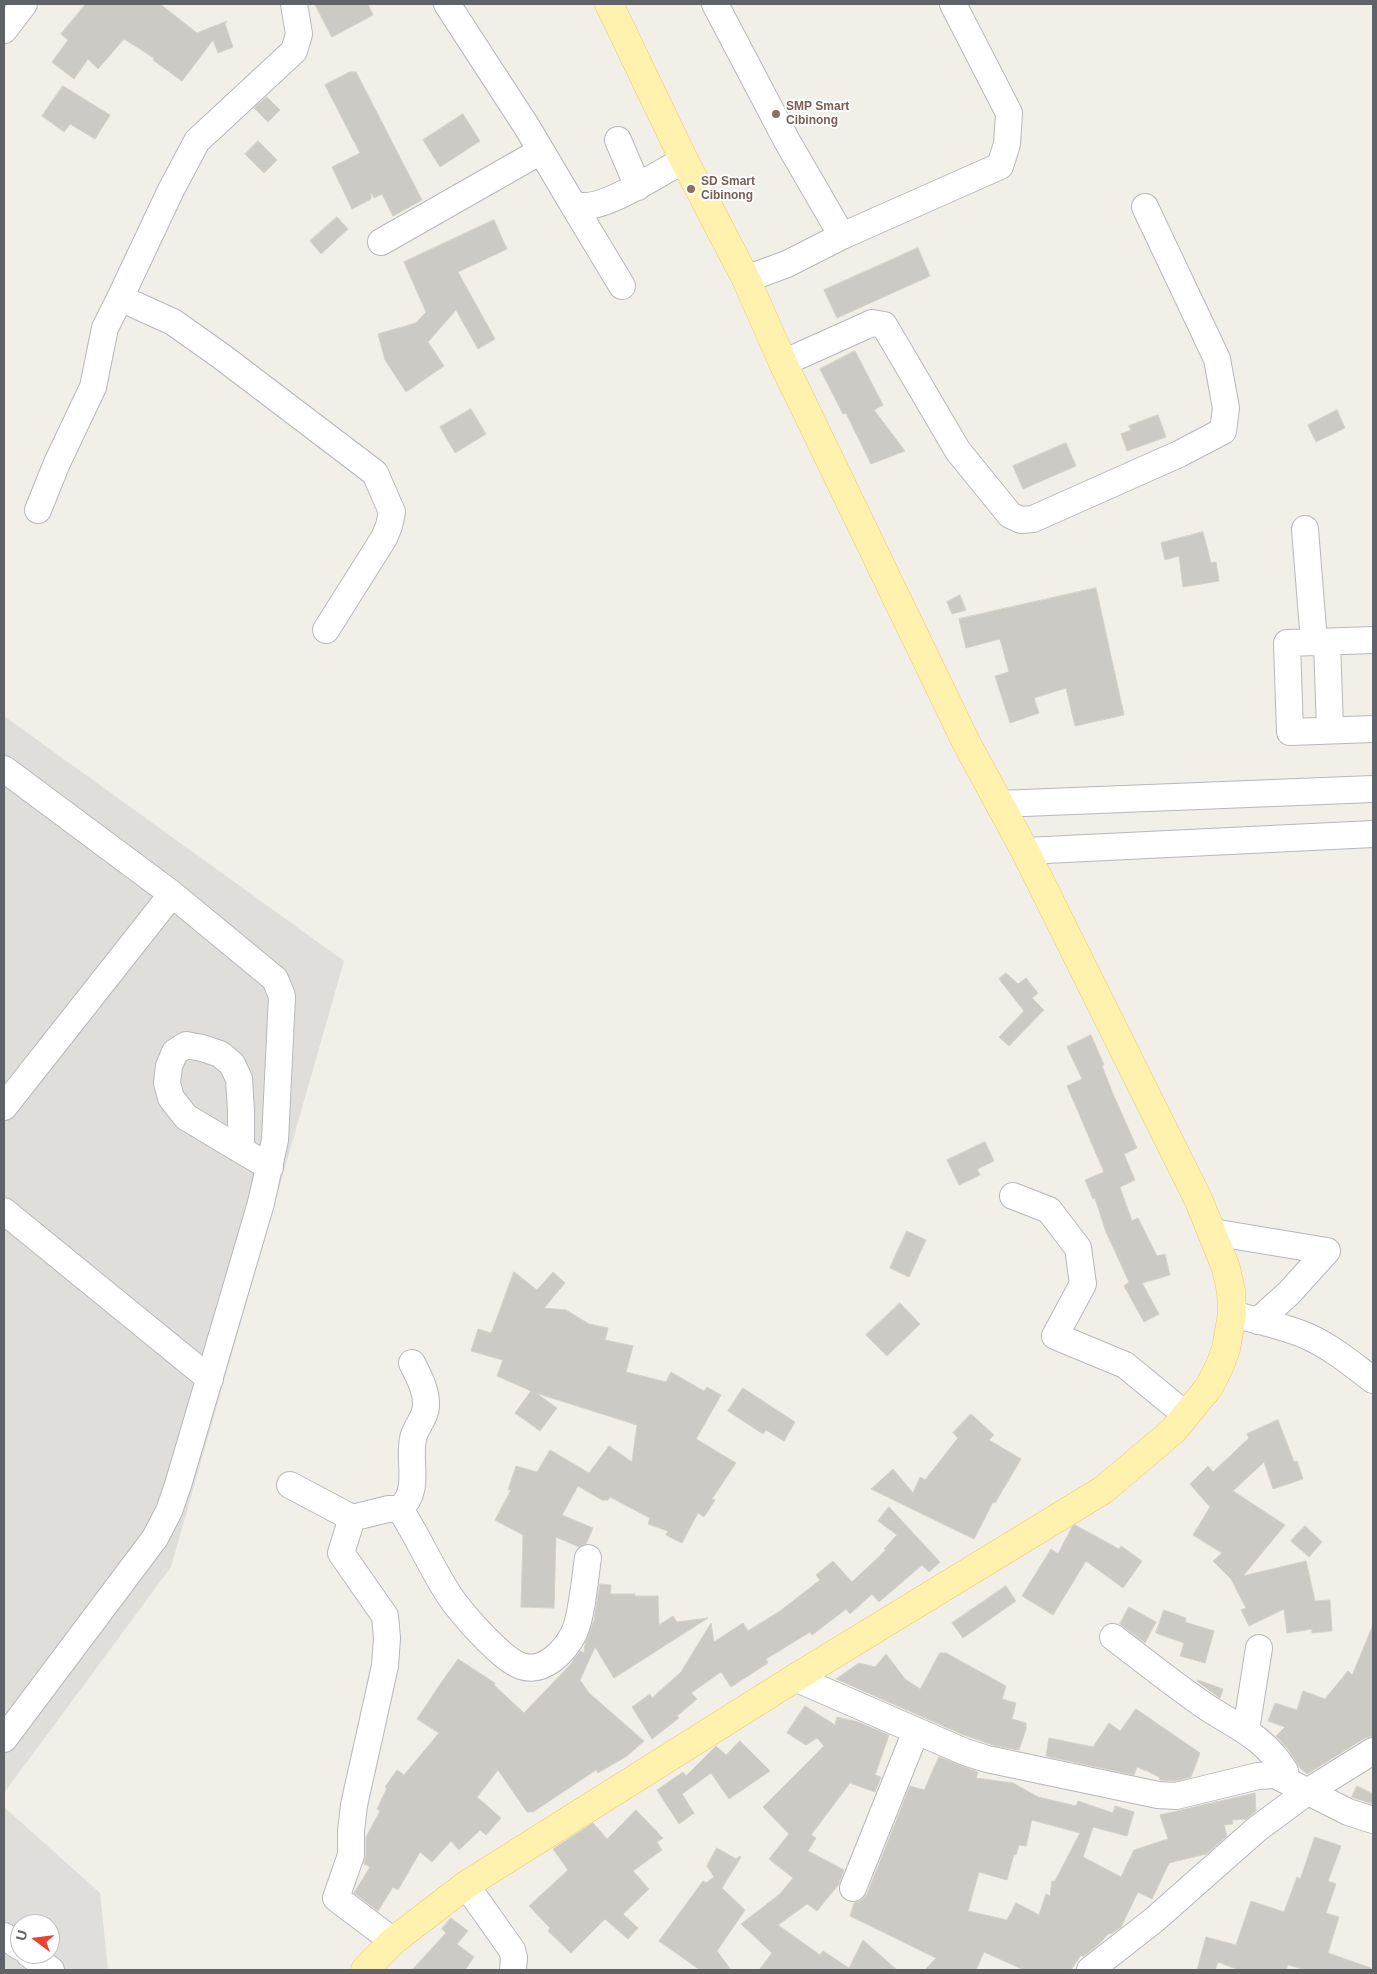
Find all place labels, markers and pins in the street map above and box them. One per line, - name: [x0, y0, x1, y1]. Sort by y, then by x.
- place label: SMP Smart Cibinong: [786, 100, 849, 128]
- marker: SMP Smart Cibinong: [770, 108, 782, 120]
- place label: SD Smart Cibinong: [701, 175, 755, 203]
- marker: SD Smart Cibinong: [685, 183, 697, 195]

